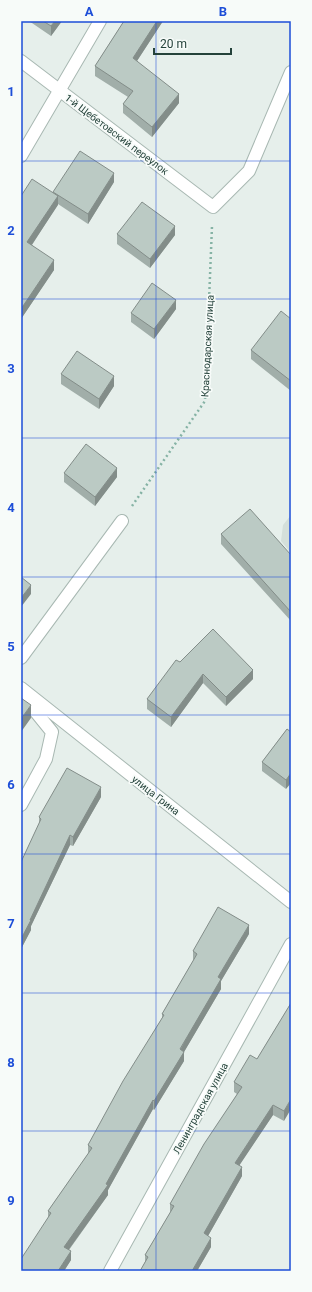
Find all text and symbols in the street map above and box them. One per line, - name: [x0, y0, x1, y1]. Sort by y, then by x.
- text: A: [85, 4, 94, 19]
- text: B: [219, 4, 227, 19]
- scale bar: [154, 30, 231, 56]
- text: 20 m: [160, 37, 187, 51]
- text: 1: [7, 84, 15, 99]
- street label: 1-й Щебетовский переулок: [63, 92, 171, 177]
- text: 2: [7, 223, 15, 238]
- street label: Краснодарская улица: [199, 295, 216, 397]
- text: 3: [7, 361, 15, 376]
- text: 4: [7, 500, 15, 515]
- text: 5: [7, 639, 15, 654]
- street label: улица Грина: [130, 773, 182, 817]
- text: 6: [7, 777, 15, 792]
- text: 7: [7, 916, 15, 931]
- text: 8: [7, 1055, 15, 1070]
- street label: Ленинградская улица: [171, 1061, 230, 1156]
- text: 9: [7, 1193, 15, 1208]

